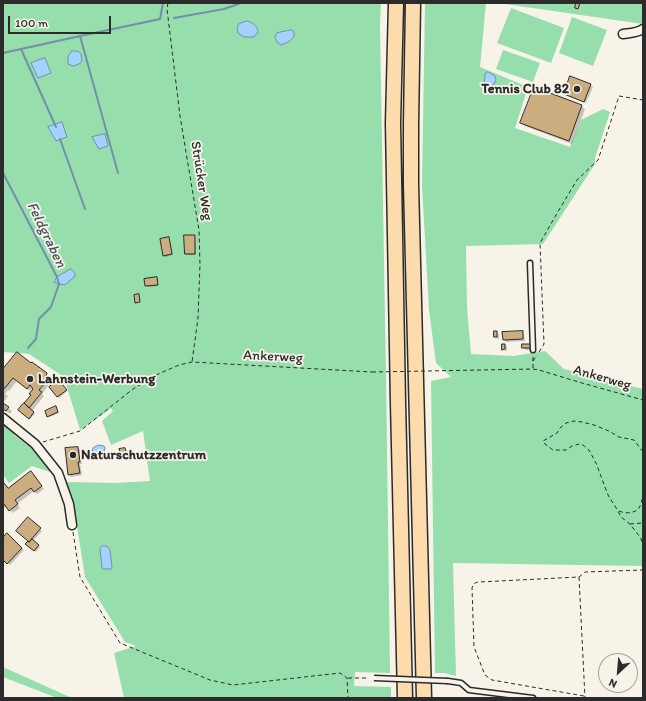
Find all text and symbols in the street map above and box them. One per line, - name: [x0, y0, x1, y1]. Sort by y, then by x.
- scale bar: [10, 8, 113, 34]
- text: 100 m: [15, 16, 48, 30]
- place label: Tennis Club 82: [481, 81, 569, 97]
- marker: Tennis Club 82: [572, 84, 582, 94]
- street label: Strücker Weg: [186, 140, 216, 222]
- water label: Feldgraben: [22, 199, 70, 271]
- street label: Ankerweg: [243, 347, 303, 367]
- street label: Ankerweg: [571, 362, 633, 394]
- place label: Lahnstein-Werbung: [38, 371, 156, 387]
- marker: Lahnstein-Werbung: [25, 374, 35, 384]
- place label: Naturschutzzentrum: [81, 447, 206, 463]
- marker: Naturschutzzentrum: [68, 450, 78, 460]
- north arrow: [598, 653, 638, 693]
- text: N: [607, 676, 619, 691]

